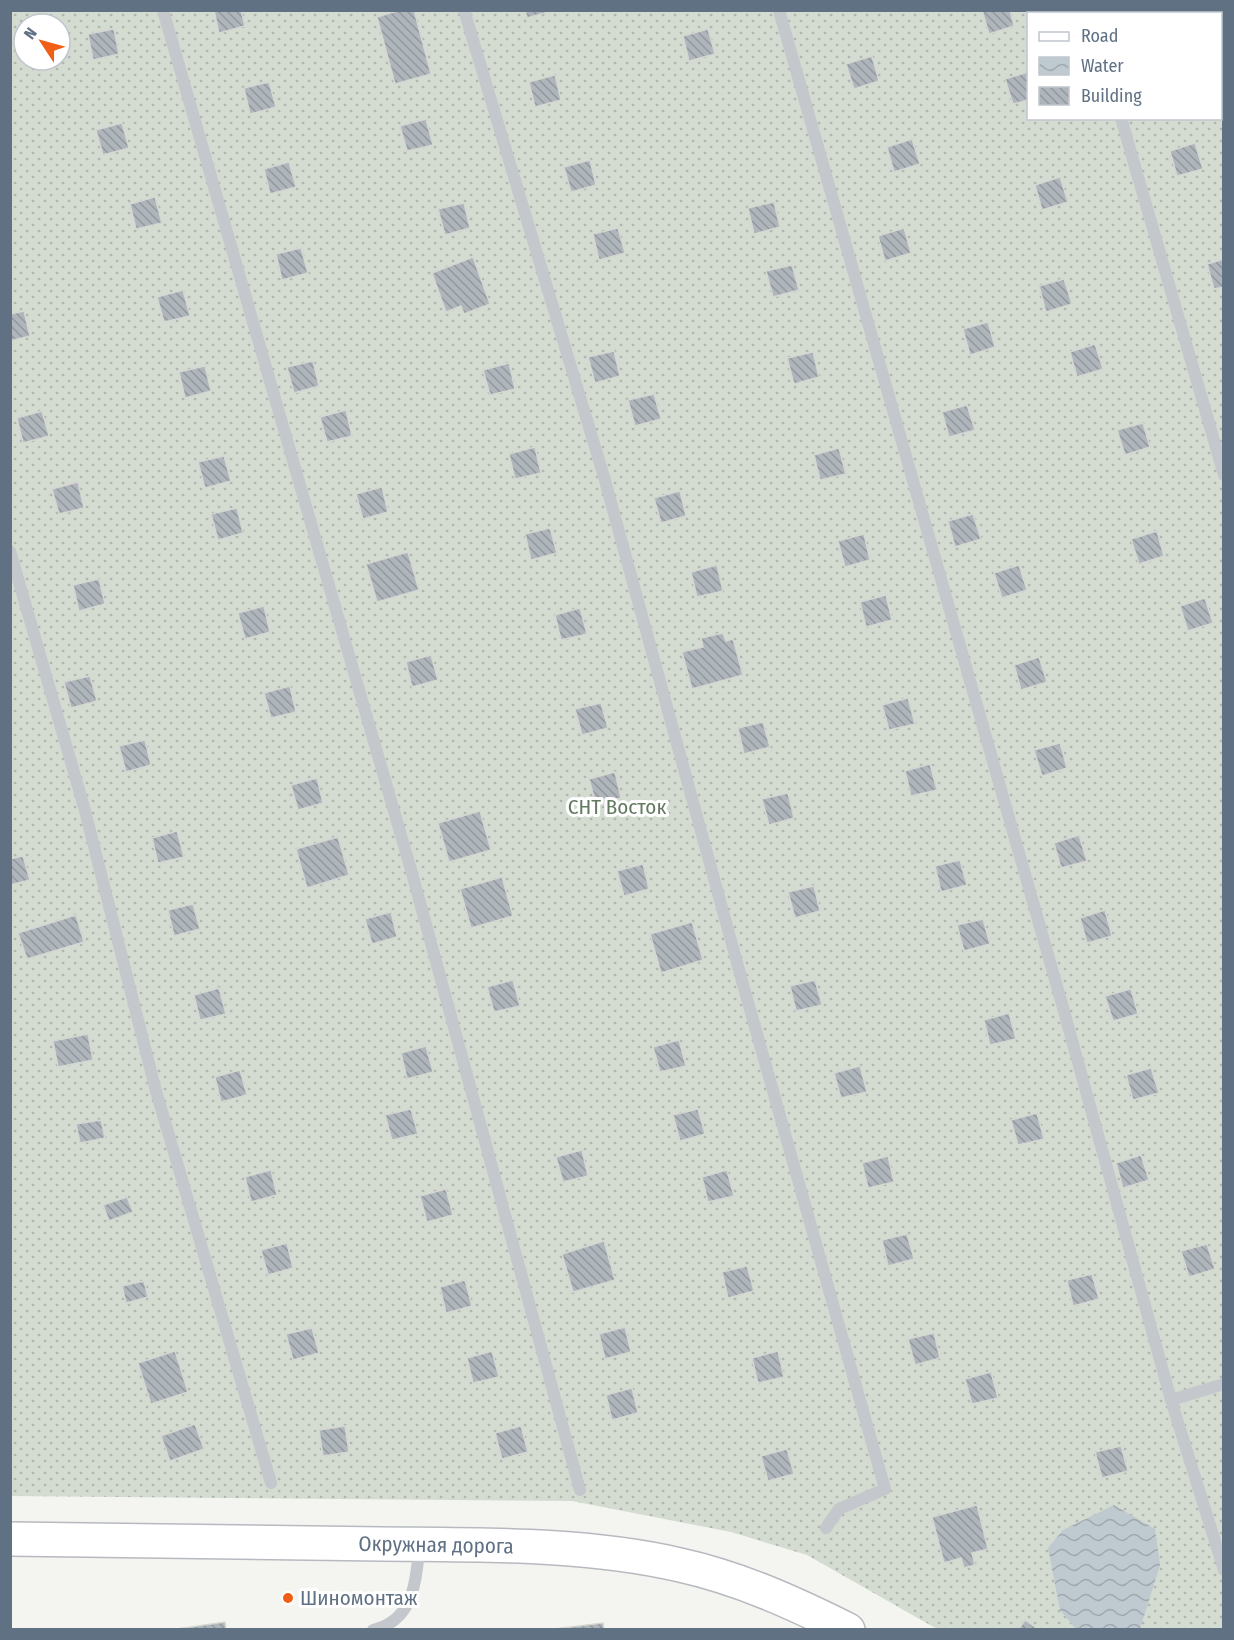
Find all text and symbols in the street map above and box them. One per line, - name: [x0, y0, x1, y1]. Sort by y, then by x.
- north arrow: [12, 12, 72, 72]
- legend: [1027, 12, 1222, 120]
- text: N: [20, 24, 41, 43]
- text: Road: [1081, 25, 1118, 47]
- text: Water: [1081, 55, 1124, 77]
- text: Building: [1081, 85, 1142, 107]
- park label: СНТ Восток: [568, 794, 666, 820]
- street label: Окружная дорога: [358, 1531, 514, 1559]
- place label: Шиномонтаж: [300, 1585, 418, 1611]
- marker: Шиномонтаж: [281, 1591, 295, 1605]

